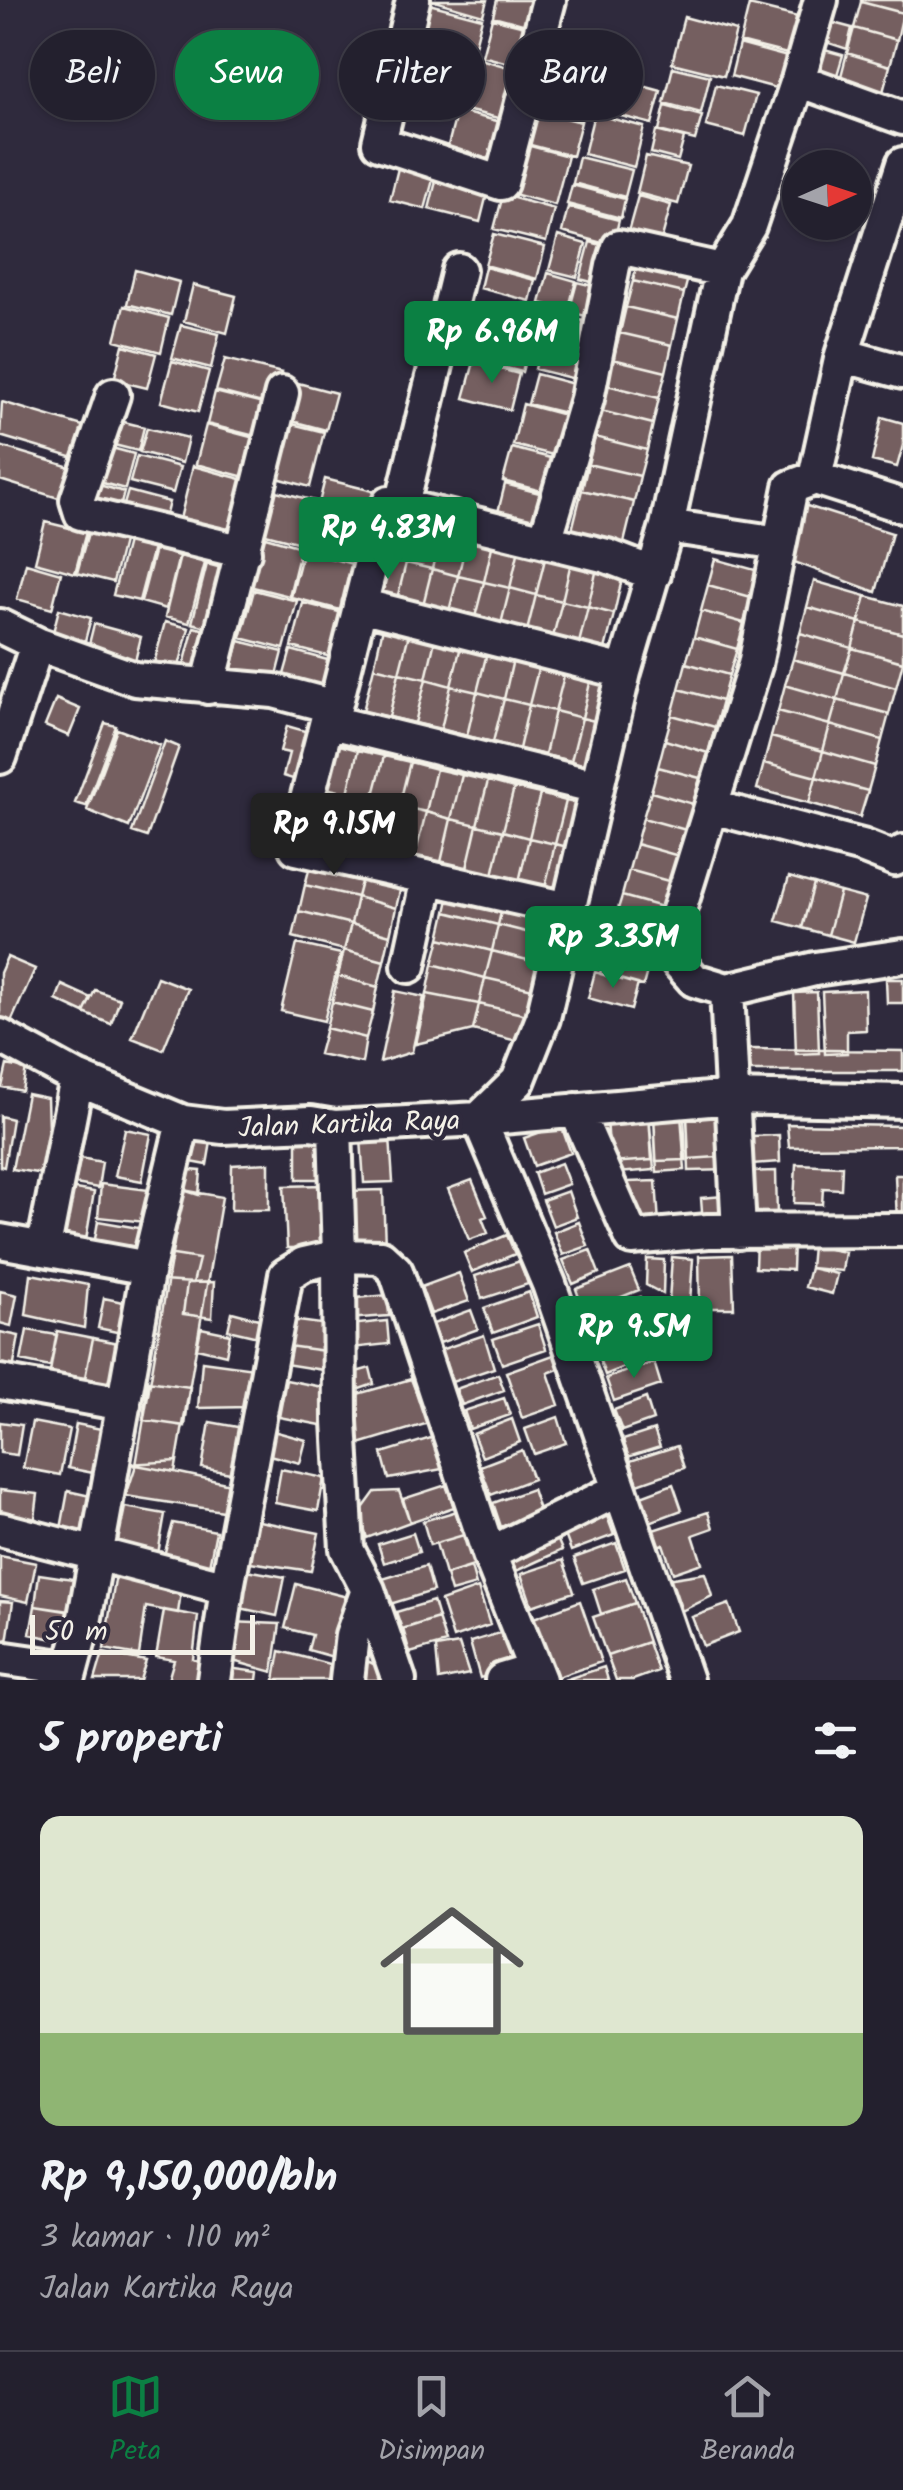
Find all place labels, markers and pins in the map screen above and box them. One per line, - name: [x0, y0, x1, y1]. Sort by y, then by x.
- pin: Rp 6.96M: [389, 301, 595, 386]
- pin: Rp 4.83M: [285, 497, 491, 582]
- pin: Rp 9.15M: [231, 793, 437, 878]
- pin: Rp 3.35M: [510, 906, 716, 991]
- pin: Rp 9.5M: [542, 1296, 726, 1381]

